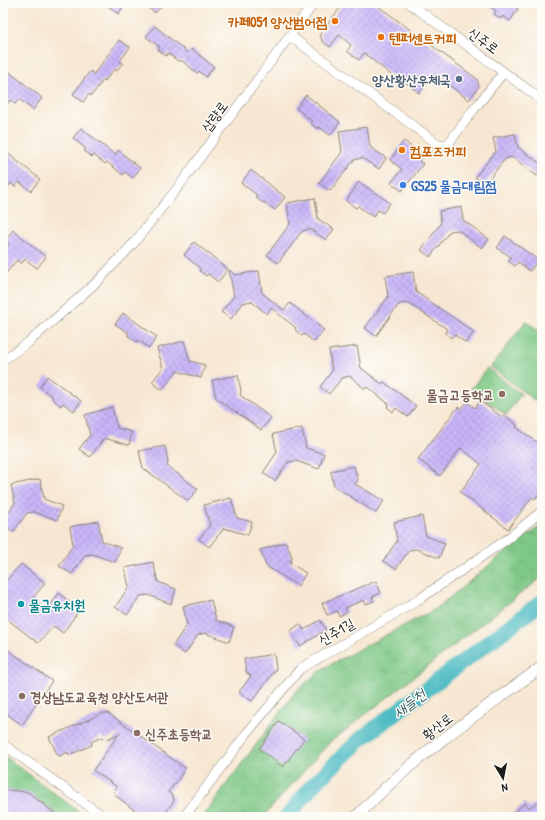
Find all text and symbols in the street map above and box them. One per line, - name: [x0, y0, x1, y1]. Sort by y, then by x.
- place label: 카페051 양산범어점: [228, 12, 328, 31]
- marker: 카페051 양산범어점: [330, 16, 340, 26]
- street label: 신주로: [465, 22, 503, 58]
- place label: 텐퍼센트커피: [389, 28, 457, 47]
- marker: 텐퍼센트커피: [376, 32, 386, 42]
- place label: 양산황산우체국: [372, 70, 451, 89]
- marker: 양산황산우체국: [454, 74, 464, 84]
- street label: 삽량로: [196, 97, 232, 135]
- place label: 컴포즈커피: [410, 141, 466, 160]
- marker: 컴포즈커피: [397, 145, 407, 155]
- place label: GS25 물금대림점: [411, 176, 497, 195]
- marker: GS25 물금대림점: [398, 180, 408, 190]
- place label: 물금고등학교: [426, 385, 494, 404]
- marker: 물금고등학교: [497, 389, 507, 399]
- place label: 물금유치원: [29, 595, 85, 614]
- marker: 물금유치원: [16, 599, 26, 609]
- street label: 신주1길: [314, 613, 358, 649]
- water label: 새들천: [388, 683, 431, 722]
- place label: 경상남도교육청 양산도서관: [30, 687, 169, 706]
- marker: 경상남도교육청 양산도서관: [17, 691, 27, 701]
- street label: 황산로: [418, 708, 456, 744]
- place label: 신주초등학교: [145, 724, 213, 743]
- marker: 신주초등학교: [132, 728, 142, 738]
- north arrow: [483, 758, 523, 798]
- text: N: [500, 780, 509, 795]

